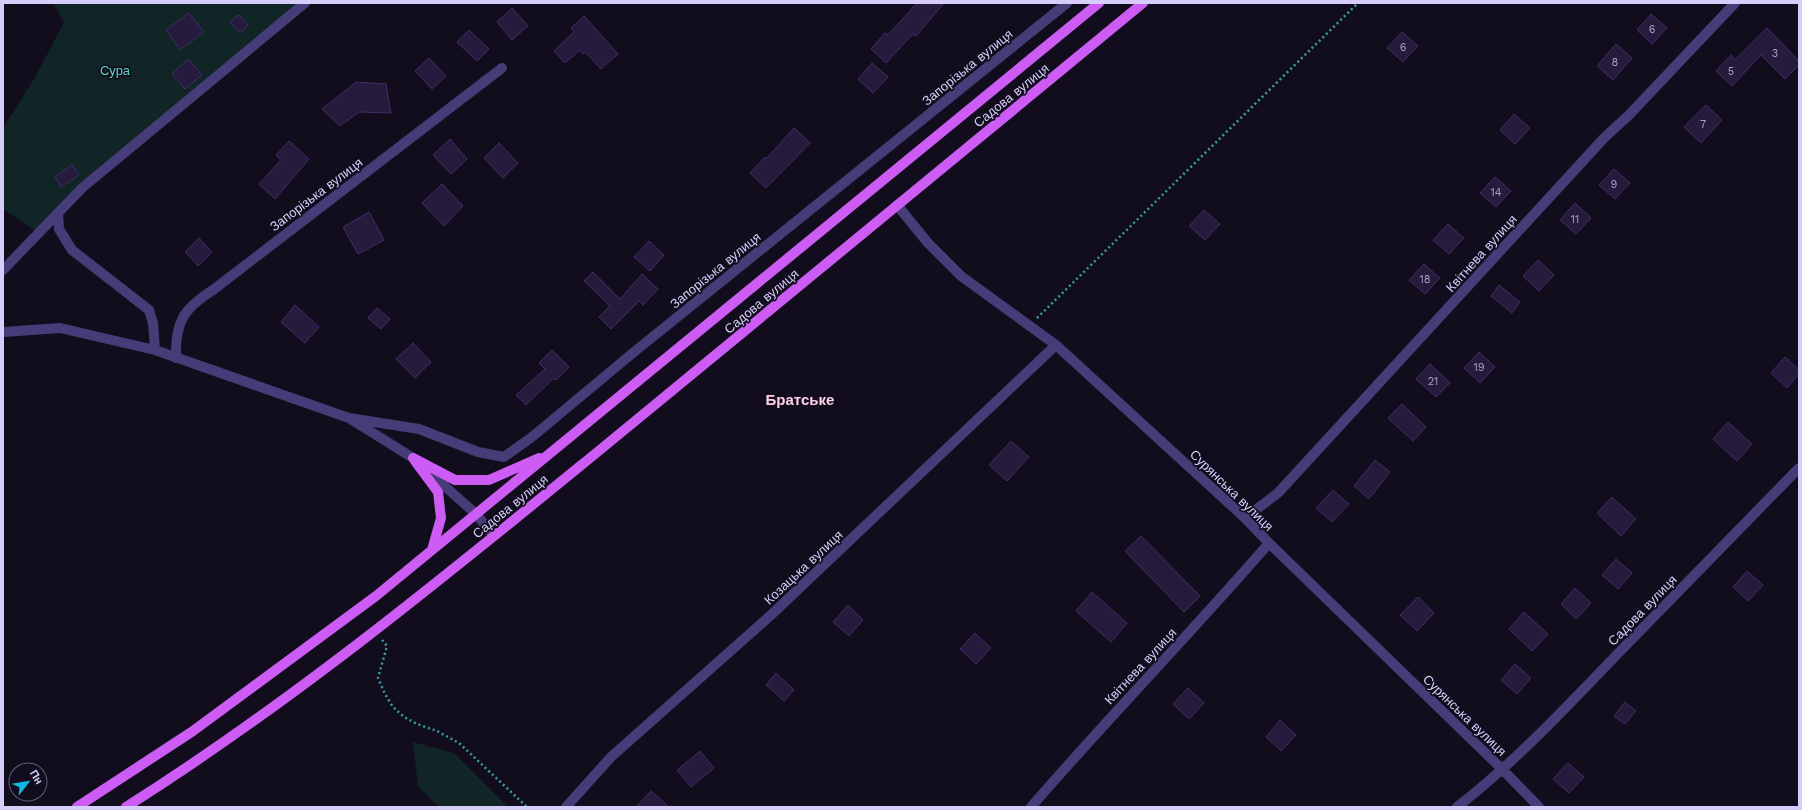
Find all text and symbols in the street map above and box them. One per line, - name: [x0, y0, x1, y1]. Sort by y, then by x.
- house number: 6: [1649, 23, 1656, 36]
- street label: Запорізька вулиця: [919, 26, 1016, 108]
- house number: 6: [1400, 41, 1407, 54]
- house number: 3: [1772, 47, 1778, 60]
- house number: 8: [1612, 56, 1619, 69]
- street label: Садова вулиця: [971, 61, 1052, 130]
- park label: Сура: [100, 63, 131, 78]
- house number: 5: [1728, 65, 1734, 78]
- house number: 7: [1700, 118, 1706, 131]
- street label: Запорізька вулиця: [267, 155, 366, 234]
- house number: 9: [1611, 178, 1618, 191]
- house number: 14: [1490, 186, 1502, 199]
- street label: Квітнева вулиця: [1443, 212, 1520, 295]
- house number: 11: [1571, 213, 1579, 226]
- street label: Запорізька вулиця: [667, 229, 764, 311]
- street label: Садова вулиця: [721, 266, 801, 337]
- house number: 18: [1419, 273, 1431, 286]
- house number: 19: [1473, 361, 1485, 374]
- house number: 21: [1428, 375, 1438, 388]
- district label: Братське: [766, 391, 834, 409]
- street label: Сурянська вулиця: [1187, 447, 1276, 534]
- street label: Садова вулиця: [470, 472, 551, 541]
- street label: Козацька вулиця: [761, 527, 846, 608]
- street label: Садова вулиця: [1605, 572, 1680, 649]
- street label: Квітнева вулиця: [1101, 625, 1179, 707]
- street label: Сурянська вулиця: [1420, 672, 1509, 759]
- north arrow: [8, 762, 48, 802]
- text: Пн: [27, 768, 45, 787]

